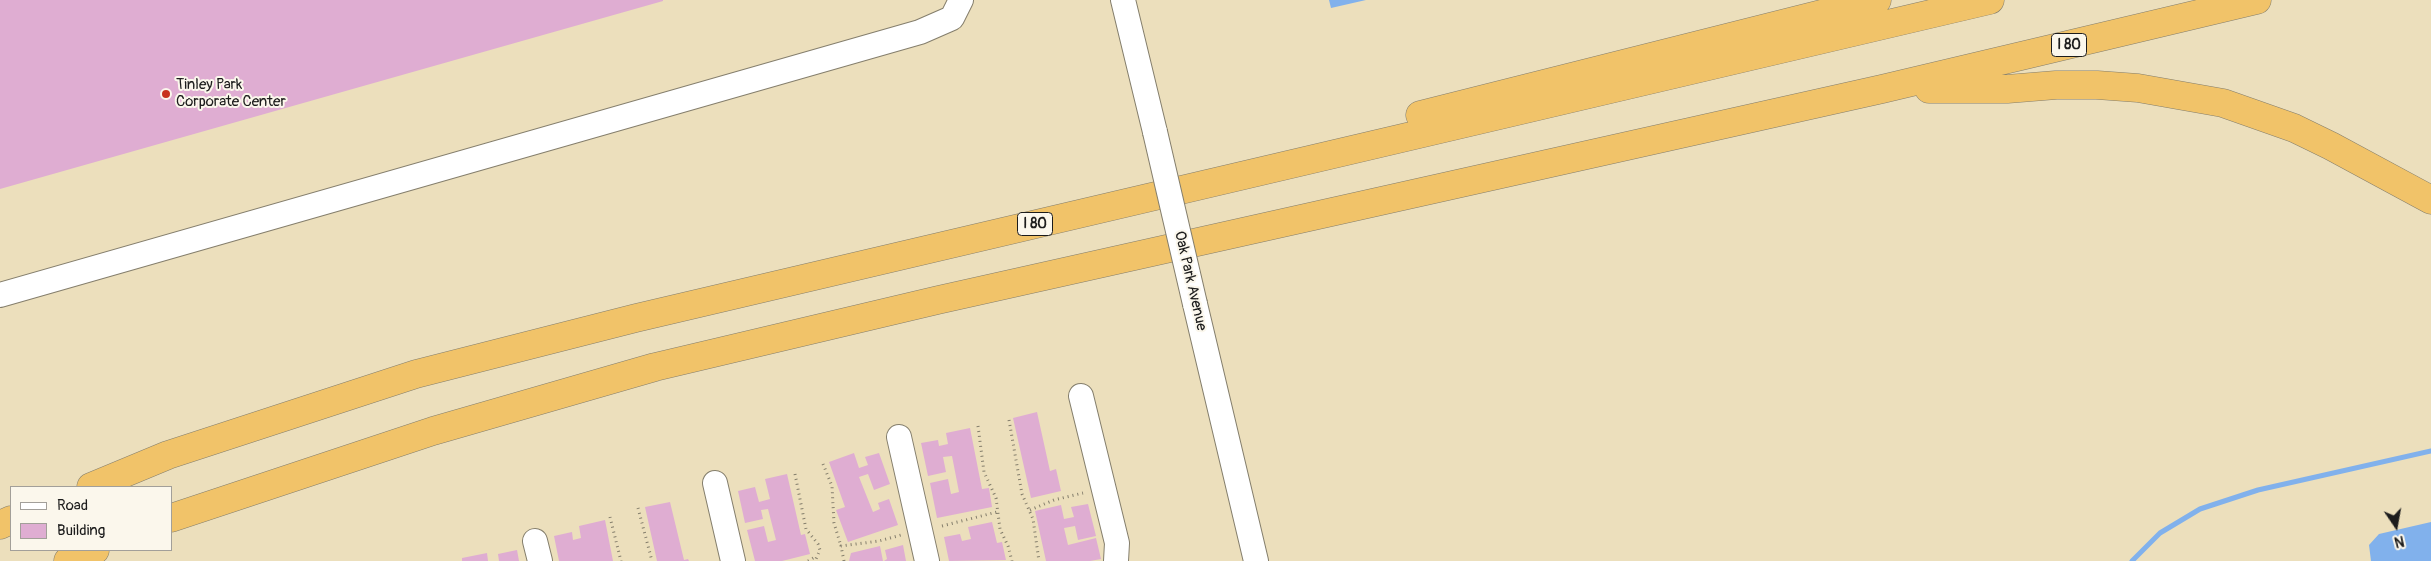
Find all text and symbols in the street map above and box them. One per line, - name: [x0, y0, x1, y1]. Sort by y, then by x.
- road number: I 80: [2052, 34, 2086, 56]
- place label: Tinley Park Corporate Center: [176, 76, 286, 111]
- marker: Tinley Park Corporate Center: [160, 88, 172, 100]
- road number: I 80: [1018, 212, 1052, 235]
- street label: Oak Park Avenue: [1170, 229, 1210, 333]
- legend: [10, 486, 172, 551]
- text: Road: [57, 496, 88, 515]
- north arrow: [2371, 501, 2421, 551]
- text: Building: [57, 521, 105, 540]
- text: N: [2393, 532, 2406, 550]

